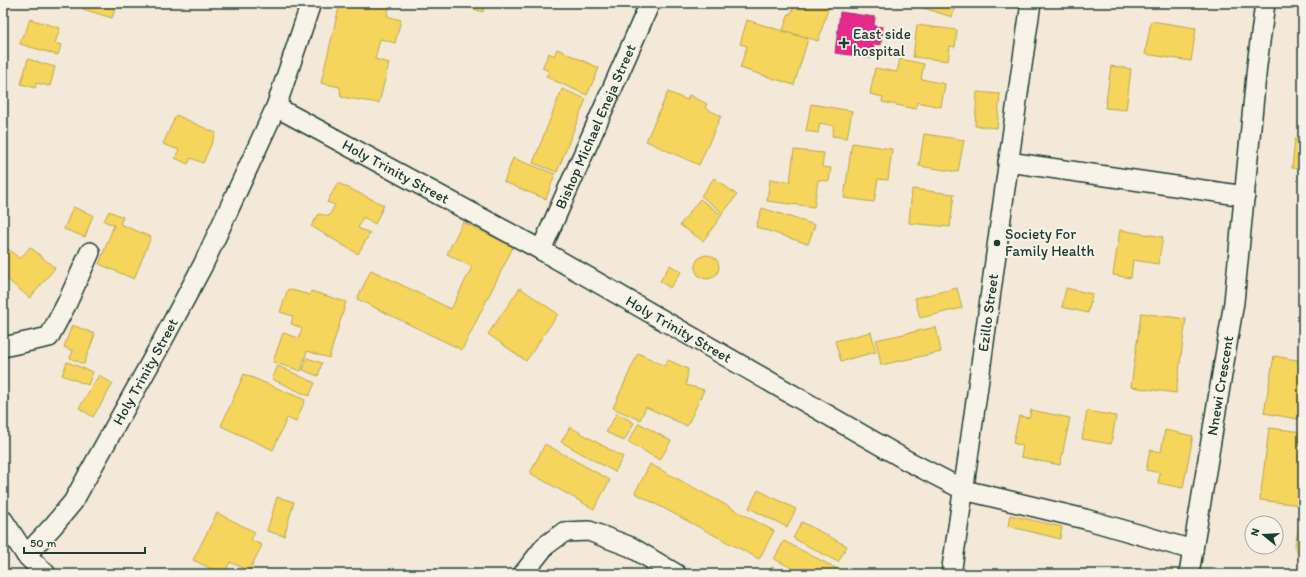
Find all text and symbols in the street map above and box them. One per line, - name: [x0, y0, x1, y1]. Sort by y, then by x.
- place label: East side hospital: [853, 25, 911, 60]
- marker: East side hospital: [838, 37, 850, 49]
- street label: Bishop Michael Eneja Street: [551, 41, 640, 212]
- street label: Holy Trinity Street: [339, 135, 453, 208]
- place label: Society For Family Health: [1005, 225, 1094, 260]
- marker: Society For Family Health: [992, 238, 1002, 248]
- street label: Ezillo Street: [974, 272, 1002, 353]
- street label: Holy Trinity Street: [623, 292, 735, 367]
- street label: Holy Trinity Street: [109, 315, 182, 428]
- street label: Nnewi Crescent: [1203, 334, 1237, 437]
- north arrow: [1244, 515, 1284, 555]
- text: N: [1248, 527, 1262, 538]
- scale bar: [24, 529, 145, 555]
- text: 50 m: [30, 536, 56, 550]

